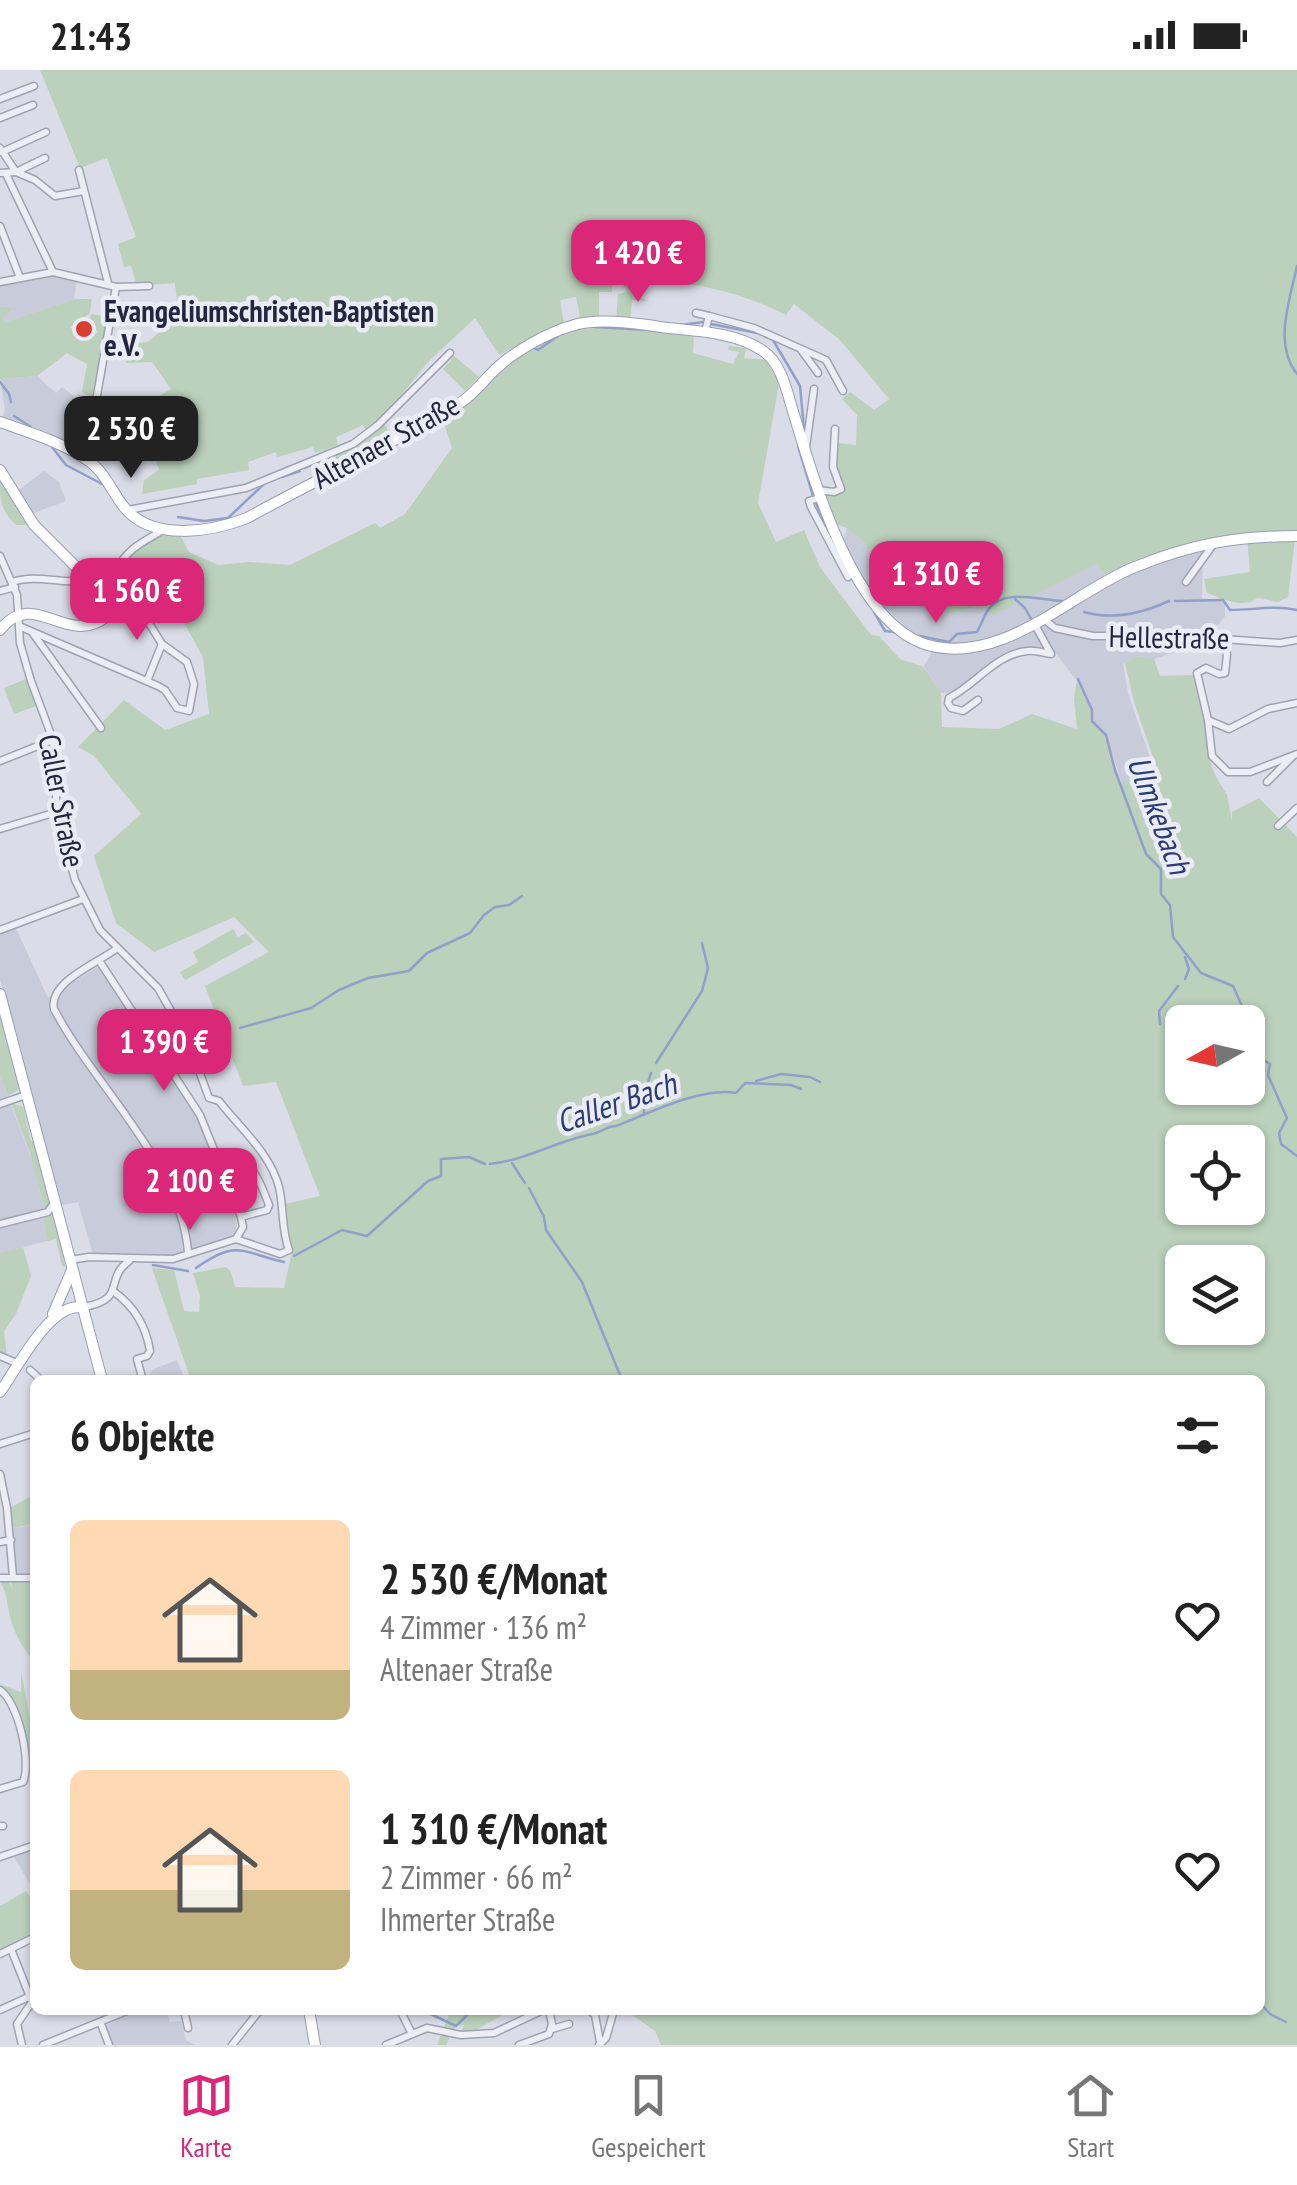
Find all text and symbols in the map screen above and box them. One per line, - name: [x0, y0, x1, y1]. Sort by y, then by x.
- text: 21:43: [50, 11, 132, 60]
- pin: 1 420 €: [546, 220, 730, 305]
- text: 1 420 €: [593, 231, 683, 273]
- place label: Evangeliumschristen-Baptisten e.V.: [104, 291, 434, 364]
- marker: Evangeliumschristen-Baptisten e.V.: [73, 318, 95, 340]
- street label: Altenaer Straße: [305, 384, 466, 497]
- pin: 2 530 €: [39, 396, 223, 481]
- text: 2 530 €: [86, 407, 176, 449]
- pin: 1 310 €: [844, 541, 1028, 626]
- text: 1 310 €: [891, 552, 981, 594]
- pin: 1 560 €: [45, 558, 229, 643]
- text: 1 560 €: [92, 569, 182, 611]
- street label: Hellestraße: [1108, 616, 1230, 657]
- street label: Caller Straße: [30, 731, 94, 871]
- water label: Ulmkebach: [1118, 750, 1202, 881]
- north arrow: [1165, 1005, 1265, 1105]
- map controls: [1165, 1005, 1265, 1345]
- pin: 1 390 €: [72, 1009, 256, 1094]
- text: 1 390 €: [119, 1020, 209, 1062]
- water label: Caller Bach: [550, 1061, 683, 1142]
- button: locate: [1165, 1125, 1265, 1225]
- pin: 2 100 €: [98, 1148, 282, 1233]
- text: 2 100 €: [145, 1159, 235, 1201]
- button: layers: [1165, 1245, 1265, 1345]
- text: 6 Objekte: [70, 1408, 215, 1463]
- icon: filters: [1170, 1408, 1225, 1463]
- text: 2 530 €/Monat: [380, 1551, 607, 1606]
- icon: home: [150, 1560, 270, 1680]
- icon: heart: [1170, 1593, 1225, 1648]
- text: 4 Zimmer · 136 m²: [380, 1606, 587, 1648]
- text: Altenaer Straße: [380, 1648, 553, 1690]
- text: 1 310 €/Monat: [380, 1801, 607, 1856]
- icon: home: [150, 1810, 270, 1930]
- icon: heart: [1170, 1843, 1225, 1898]
- text: 2 Zimmer · 66 m²: [380, 1856, 573, 1898]
- text: Ihmerter Straße: [380, 1898, 555, 1940]
- tab: Karte: [179, 2068, 234, 2165]
- tab: Gespeichert: [591, 2068, 706, 2165]
- tab: Start: [1063, 2068, 1118, 2165]

